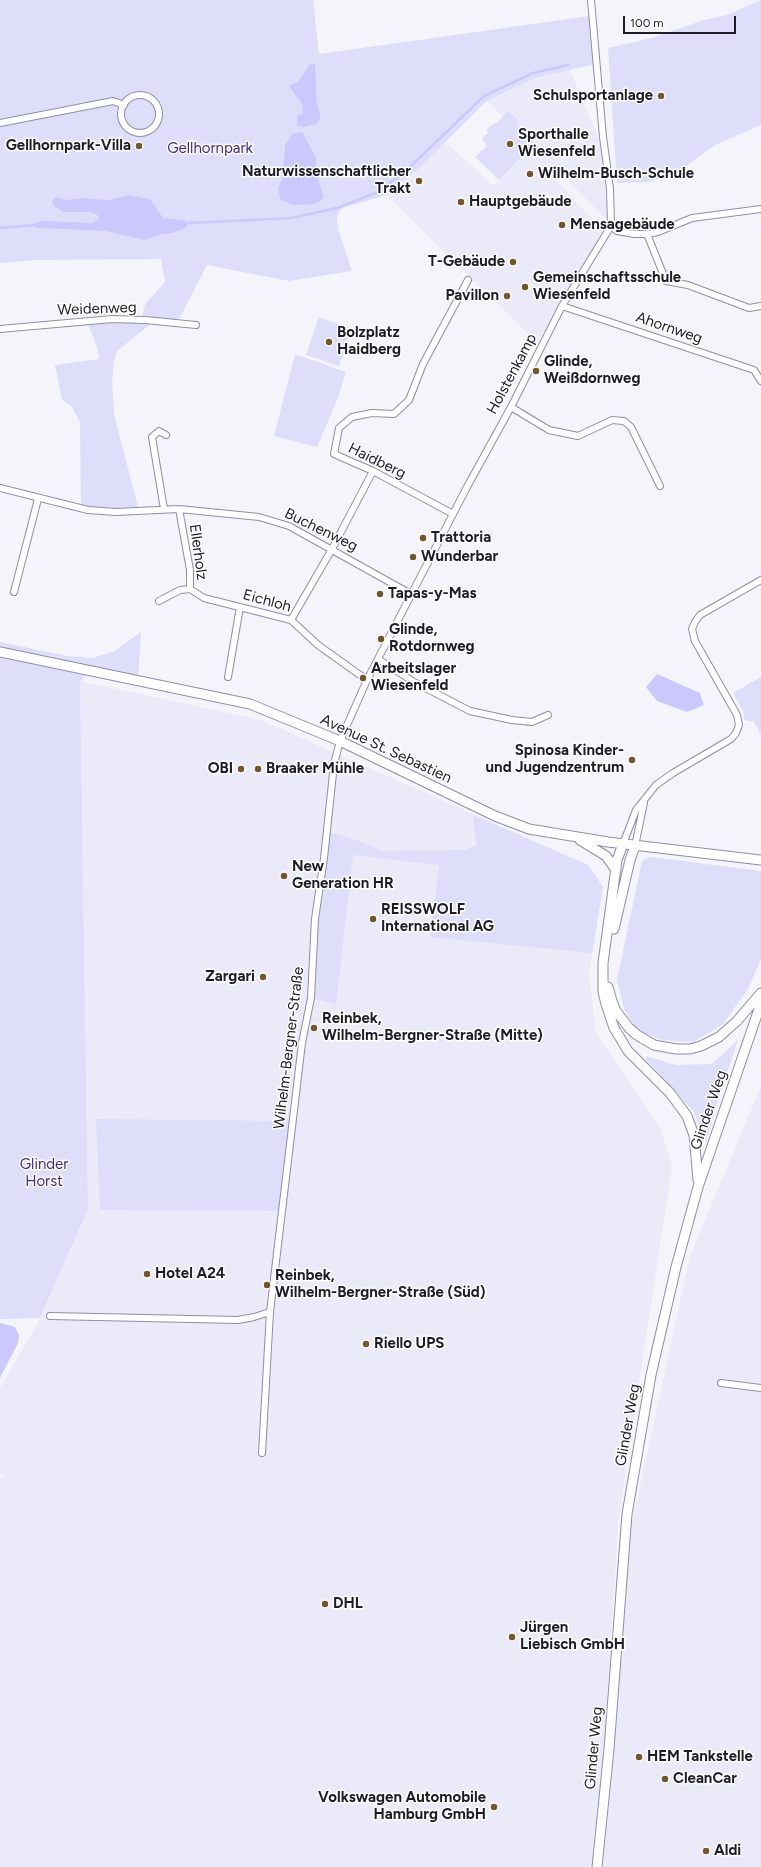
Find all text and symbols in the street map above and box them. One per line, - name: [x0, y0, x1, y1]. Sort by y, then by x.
- scale bar: [625, 8, 738, 34]
- text: 100 m: [630, 16, 664, 30]
- place label: Schulsportanlage: [533, 87, 653, 105]
- marker: Schulsportanlage: [656, 91, 666, 101]
- place label: Sporthalle Wiesenfeld: [518, 126, 595, 161]
- place label: Gellhornpark-Villa: [6, 137, 131, 155]
- marker: Sporthalle Wiesenfeld: [505, 139, 515, 149]
- park label: Gellhornpark: [167, 140, 253, 158]
- marker: Gellhornpark-Villa: [134, 141, 144, 151]
- place label: Naturwissenschaftlicher Trakt: [242, 163, 411, 198]
- place label: Wilhelm-Busch-Schule: [538, 165, 694, 183]
- marker: Wilhelm-Busch-Schule: [525, 169, 535, 179]
- marker: Naturwissenschaftlicher Trakt: [414, 176, 424, 186]
- place label: Hauptgebäude: [469, 193, 572, 211]
- marker: Hauptgebäude: [456, 197, 466, 207]
- place label: Mensagebäude: [570, 216, 675, 234]
- marker: Mensagebäude: [557, 220, 567, 230]
- place label: T-Gebäude: [428, 253, 505, 271]
- marker: T-Gebäude: [508, 257, 518, 267]
- place label: Gemeinschaftsschule Wiesenfeld: [533, 269, 681, 304]
- marker: Gemeinschaftsschule Wiesenfeld: [520, 282, 530, 292]
- place label: Pavillon: [445, 287, 499, 305]
- marker: Pavillon: [502, 291, 512, 301]
- street label: Weidenweg: [57, 299, 137, 319]
- street label: Ahornweg: [633, 308, 705, 348]
- place label: Bolzplatz Haidberg: [337, 324, 401, 359]
- street label: Holstenkamp: [483, 331, 541, 417]
- marker: Bolzplatz Haidberg: [324, 337, 334, 347]
- place label: Glinde, Weißdornweg: [544, 353, 640, 388]
- marker: Glinde, Weißdornweg: [531, 366, 541, 376]
- street label: Haidberg: [345, 439, 409, 483]
- street label: Buchenweg: [282, 505, 360, 555]
- street label: Ellerholz: [185, 523, 211, 581]
- place label: Trattoria: [431, 529, 491, 547]
- marker: Trattoria: [418, 533, 428, 543]
- place label: Wunderbar: [421, 548, 498, 566]
- marker: Wunderbar: [408, 552, 418, 562]
- place label: Tapas-y-Mas: [388, 585, 476, 603]
- street label: Eichloh: [241, 586, 293, 616]
- marker: Tapas-y-Mas: [375, 589, 385, 599]
- place label: Glinde, Rotdornweg: [389, 621, 475, 656]
- marker: Glinde, Rotdornweg: [376, 634, 386, 644]
- place label: Arbeitslager Wiesenfeld: [371, 660, 456, 695]
- marker: Arbeitslager Wiesenfeld: [358, 673, 368, 683]
- street label: Avenue St. Sebastien: [318, 711, 454, 787]
- place label: Spinosa Kinder- und Jugendzentrum: [486, 742, 624, 777]
- marker: Spinosa Kinder- und Jugendzentrum: [627, 755, 637, 765]
- place label: OBI: [208, 760, 233, 778]
- place label: Braaker Mühle: [266, 760, 364, 778]
- marker: OBI: [236, 764, 246, 774]
- marker: Braaker Mühle: [253, 764, 263, 774]
- place label: New Generation HR: [292, 858, 394, 893]
- marker: New Generation HR: [279, 871, 289, 881]
- place label: REISSWOLF International AG: [381, 901, 494, 936]
- marker: REISSWOLF International AG: [368, 914, 378, 924]
- street label: Wilhelm-Bergner-Straße: [270, 966, 308, 1130]
- place label: Zargari: [205, 968, 255, 986]
- marker: Zargari: [258, 972, 268, 982]
- place label: Reinbek, Wilhelm-Bergner-Straße (Mitte): [322, 1010, 543, 1045]
- marker: Reinbek, Wilhelm-Bergner-Straße (Mitte): [309, 1023, 319, 1033]
- street label: Glinder Weg: [687, 1068, 731, 1152]
- park label: Glinder Horst: [20, 1156, 68, 1191]
- place label: Hotel A24: [155, 1265, 225, 1283]
- place label: Reinbek, Wilhelm-Bergner-Straße (Süd): [275, 1267, 485, 1302]
- marker: Hotel A24: [142, 1269, 152, 1279]
- marker: Reinbek, Wilhelm-Bergner-Straße (Süd): [262, 1280, 272, 1290]
- place label: Riello UPS: [374, 1335, 444, 1353]
- marker: Riello UPS: [361, 1339, 371, 1349]
- street label: Glinder Weg: [612, 1383, 644, 1467]
- place label: DHL: [333, 1595, 363, 1613]
- marker: DHL: [320, 1599, 330, 1609]
- place label: Jürgen Liebisch GmbH: [520, 1619, 625, 1654]
- marker: Jürgen Liebisch GmbH: [507, 1632, 517, 1642]
- street label: Glinder Weg: [581, 1706, 607, 1790]
- place label: HEM Tankstelle: [647, 1748, 753, 1766]
- marker: HEM Tankstelle: [634, 1752, 644, 1762]
- place label: CleanCar: [673, 1770, 737, 1788]
- marker: CleanCar: [660, 1774, 670, 1784]
- place label: Volkswagen Automobile Hamburg GmbH: [318, 1789, 486, 1824]
- marker: Volkswagen Automobile Hamburg GmbH: [489, 1802, 499, 1812]
- place label: Aldi: [714, 1842, 741, 1860]
- marker: Aldi: [701, 1846, 711, 1856]

